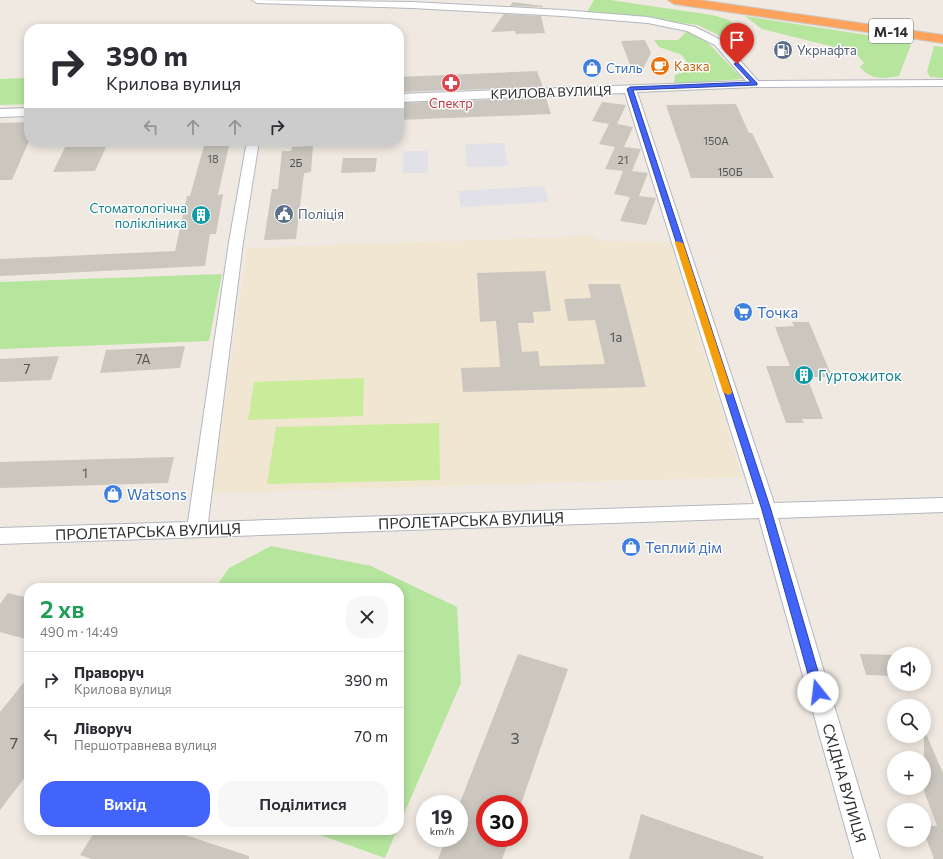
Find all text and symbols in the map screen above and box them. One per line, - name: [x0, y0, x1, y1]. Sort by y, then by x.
- road number: М-14: [869, 19, 913, 43]
- pin: [720, 23, 754, 64]
- icon: arrive: [726, 29, 748, 51]
- text: 390 m: [106, 38, 188, 72]
- fuel station icon: Укрнафта: [772, 39, 794, 61]
- icon: right: [40, 40, 92, 92]
- place label: Укрнафта: [797, 42, 857, 58]
- cafe icon: Казка: [649, 55, 671, 77]
- shop icon: Стиль: [581, 57, 603, 79]
- place label: Казка: [674, 58, 709, 74]
- place label: Стиль: [606, 60, 643, 76]
- text: Крилова вулиця: [106, 72, 241, 94]
- pharmacy icon: Спектр: [440, 72, 462, 94]
- street label: КРИЛОВА ВУЛИЦЯ: [490, 82, 612, 102]
- place label: Спектр: [429, 95, 473, 111]
- icon: left: [140, 116, 162, 138]
- icon: ahead: [182, 116, 204, 138]
- icon: ahead: [224, 116, 246, 138]
- icon: right: [266, 116, 288, 138]
- house number: 150А: [703, 134, 729, 147]
- house number: 18: [207, 152, 219, 165]
- house number: 21: [618, 153, 628, 166]
- house number: 2Б: [290, 156, 303, 169]
- house number: 150Б: [717, 165, 743, 178]
- place label: Стоматологічна полікліника: [89, 200, 187, 231]
- public building icon: Поліція: [273, 203, 295, 225]
- building icon: Стоматологічна полікліника: [190, 204, 212, 226]
- place label: Поліція: [298, 206, 344, 222]
- supermarket icon: Точка: [732, 301, 754, 323]
- place label: Точка: [757, 303, 798, 321]
- house number: 1а: [610, 329, 622, 345]
- house number: 7А: [136, 351, 150, 367]
- house number: 7: [24, 361, 31, 377]
- building icon: Гуртожиток: [793, 364, 815, 386]
- place label: Гуртожиток: [818, 366, 902, 384]
- house number: 1: [82, 465, 88, 481]
- shop icon: Watsons: [102, 483, 124, 505]
- place label: Watsons: [127, 485, 187, 503]
- street label: ПРОЛЕТАРСЬКА ВУЛИЦЯ: [378, 508, 564, 532]
- street label: ПРОЛЕТАРСЬКА ВУЛИЦЯ: [55, 519, 241, 543]
- shop icon: Теплий дім: [620, 536, 642, 558]
- place label: Теплий дім: [645, 538, 722, 556]
- text: 2 хв: [40, 594, 84, 623]
- button: close: [346, 596, 388, 638]
- text: 490 m · 14:49: [40, 624, 118, 640]
- map controls: [887, 647, 931, 847]
- button: sound: [887, 647, 931, 691]
- text: Праворуч: [74, 663, 144, 681]
- icon: right: [40, 669, 62, 691]
- text: 390 m: [345, 671, 388, 689]
- position arrow: [797, 671, 839, 713]
- text: Крилова вулиця: [74, 681, 172, 697]
- button: search: [887, 699, 931, 743]
- text: Ліворуч: [74, 719, 132, 737]
- street label: СХІДНА ВУЛИЦЯ: [819, 721, 871, 845]
- icon: left: [40, 725, 62, 747]
- text: 70 m: [354, 727, 388, 745]
- house number: 3: [510, 728, 520, 747]
- house number: 7: [10, 733, 18, 752]
- text: Першотравнева вулиця: [74, 737, 217, 753]
- button: +: [887, 751, 931, 795]
- button: Вихід: [40, 781, 210, 827]
- button: Поділитися: [218, 781, 388, 827]
- speed limit sign: 30: [476, 795, 528, 847]
- button: −: [887, 803, 931, 847]
- text: 19: [431, 804, 453, 828]
- text: km/h: [430, 825, 454, 837]

